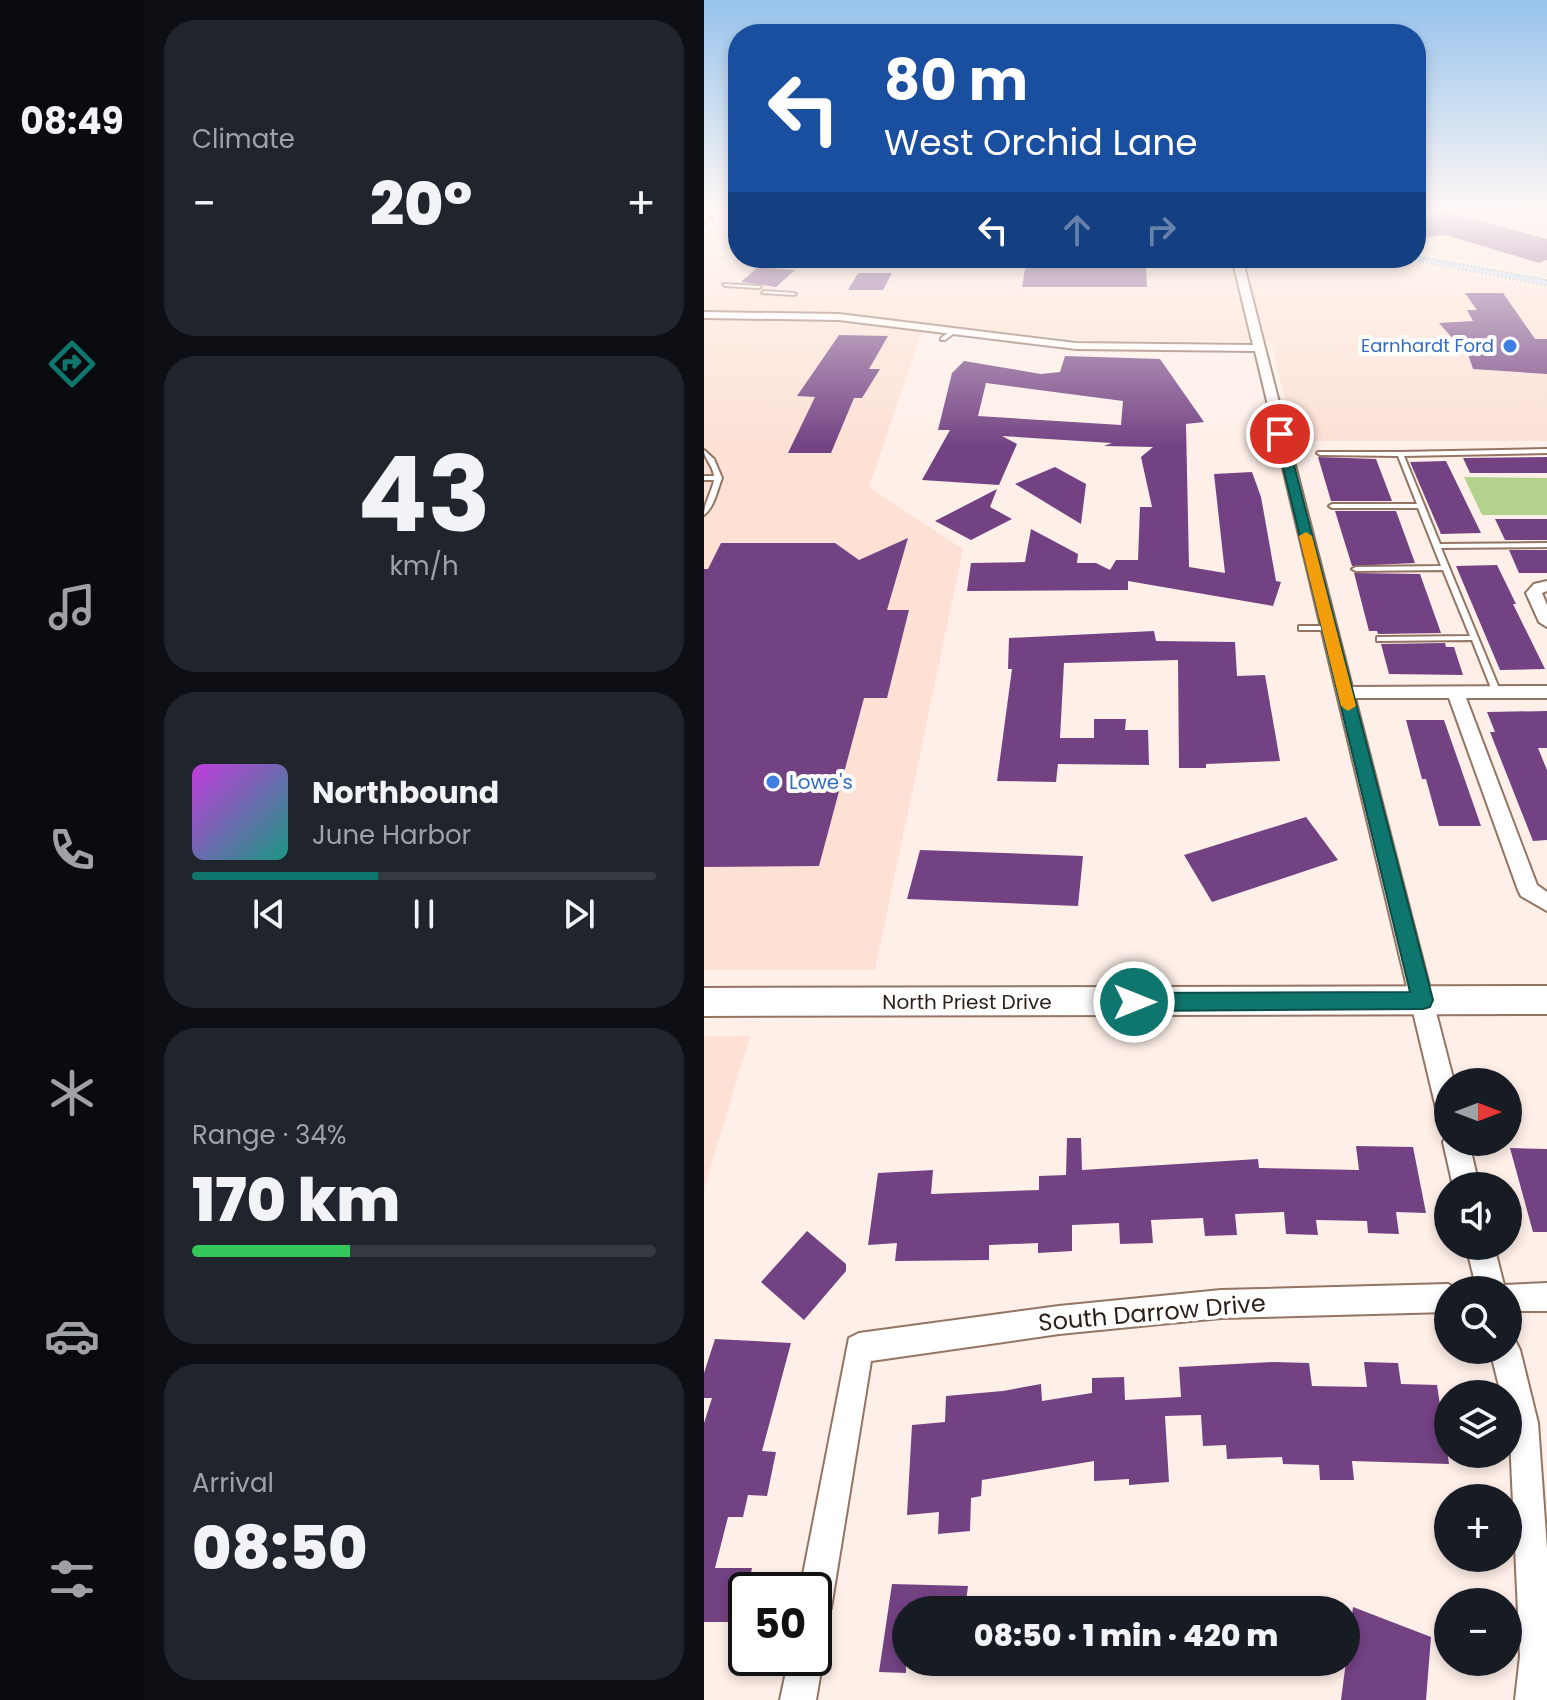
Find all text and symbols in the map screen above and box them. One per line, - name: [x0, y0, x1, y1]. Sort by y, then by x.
- text: 80 m: [884, 41, 1028, 120]
- icon: left: [752, 56, 856, 160]
- text: 08:49: [20, 96, 124, 147]
- text: West Orchid Lane: [884, 117, 1198, 168]
- text: Climate: [192, 121, 295, 157]
- text: 20°: [370, 162, 472, 246]
- text: −: [192, 173, 216, 234]
- text: +: [626, 173, 656, 234]
- icon: left: [971, 208, 1015, 252]
- icon: ahead: [1055, 208, 1099, 252]
- icon: right: [1139, 208, 1183, 252]
- place label: Earnhardt Ford: [1361, 333, 1494, 358]
- icon: directions: [44, 336, 100, 392]
- marker: Earnhardt Ford: [1501, 337, 1519, 355]
- pin: [1246, 400, 1314, 468]
- icon: arrive: [1258, 412, 1302, 456]
- text: 43: [357, 422, 491, 567]
- text: km/h: [389, 548, 459, 584]
- icon: music: [44, 579, 100, 635]
- place label: Lowe's: [789, 768, 853, 796]
- text: Northbound: [312, 771, 499, 814]
- marker: Lowe's: [764, 773, 782, 791]
- text: June Harbor: [312, 817, 471, 853]
- icon: phone: [44, 822, 100, 878]
- icon: previous: [247, 892, 291, 936]
- icon: pause: [402, 892, 446, 936]
- icon: next: [557, 892, 601, 936]
- position arrow: [1092, 960, 1176, 1044]
- street label: North Priest Drive: [882, 988, 1052, 1016]
- icon: climate: [44, 1065, 100, 1121]
- north arrow: [1434, 1068, 1522, 1156]
- map controls: [1434, 1068, 1522, 1676]
- text: Range · 34%: [192, 1117, 347, 1153]
- text: 170 km: [192, 1158, 400, 1242]
- button: sound: [1434, 1172, 1522, 1260]
- button: search: [1434, 1276, 1522, 1364]
- street label: South Darrow Drive: [1037, 1286, 1267, 1339]
- icon: car: [44, 1308, 100, 1364]
- button: layers: [1434, 1380, 1522, 1468]
- text: Arrival: [192, 1465, 274, 1501]
- button: +: [1434, 1484, 1522, 1572]
- text: 08:50: [192, 1506, 367, 1590]
- icon: filters: [44, 1551, 100, 1607]
- speed limit sign: 50: [728, 1572, 832, 1676]
- button: −: [1434, 1588, 1522, 1676]
- text: 08:50 · 1 min · 420 m: [974, 1614, 1278, 1657]

